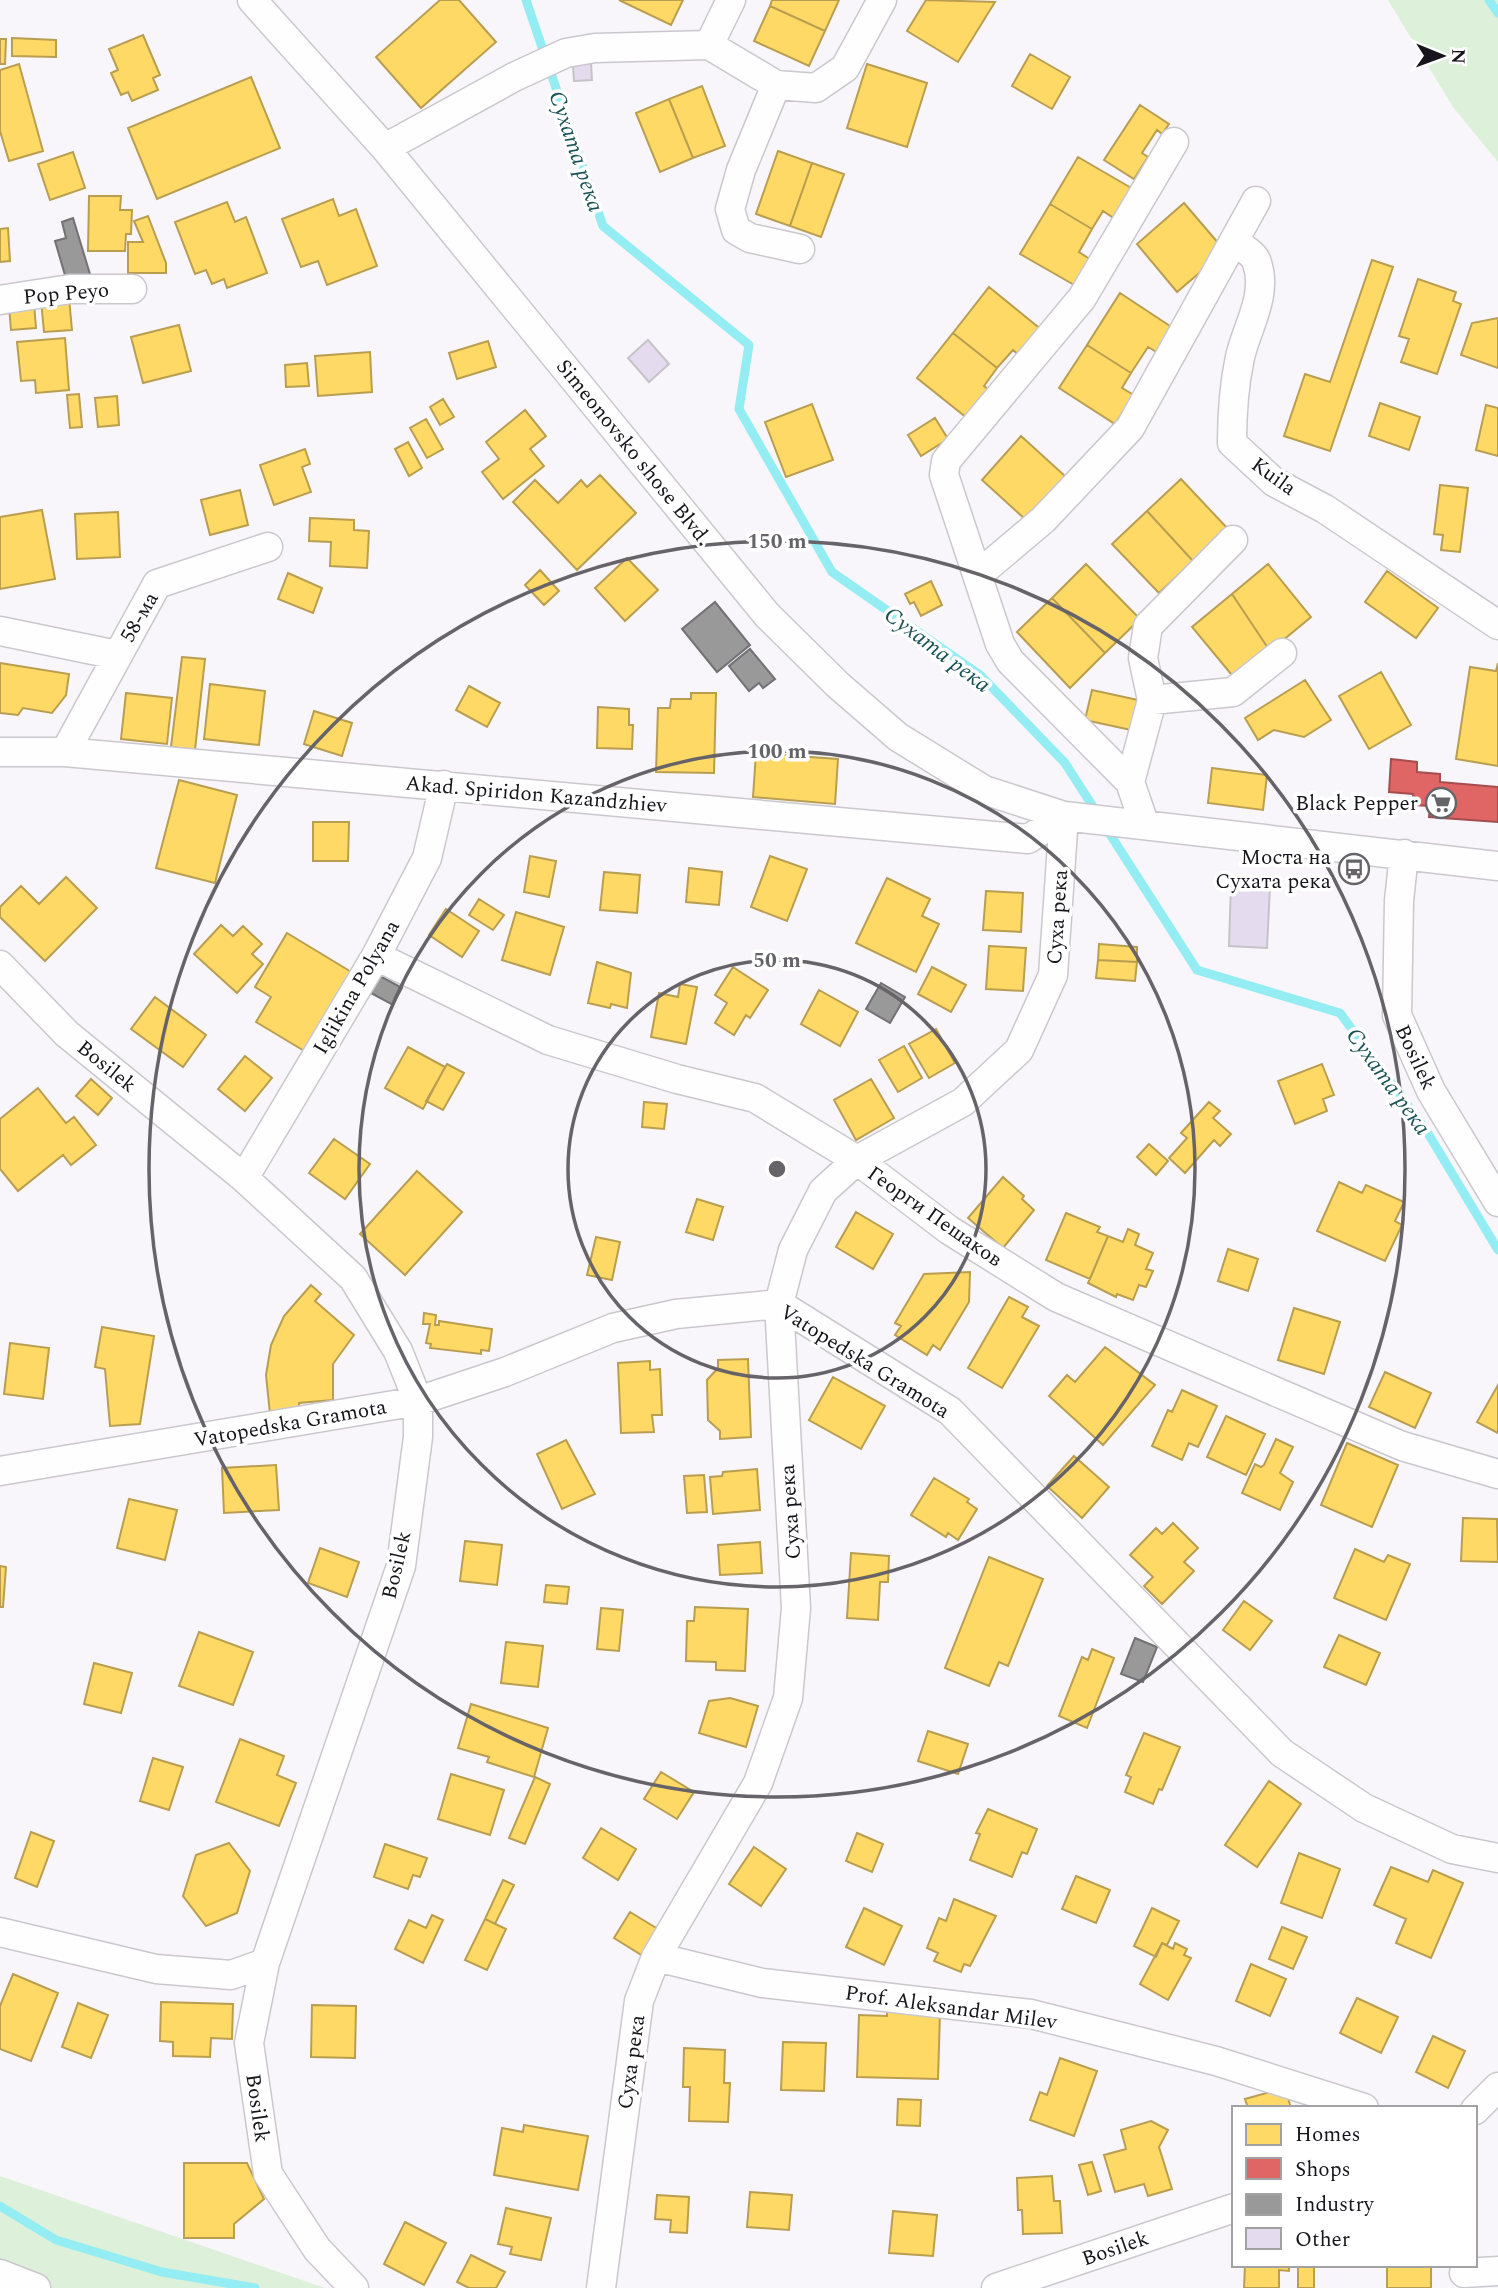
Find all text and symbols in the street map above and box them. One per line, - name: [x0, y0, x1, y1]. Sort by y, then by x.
- north arrow: [1407, 21, 1477, 91]
- text: N: [1443, 48, 1472, 64]
- water label: Сухата река: [539, 86, 613, 217]
- street label: Pop Peyo: [22, 274, 110, 314]
- street label: Simeonovsko shose Blvd.: [548, 352, 719, 553]
- street label: Kuila: [1244, 449, 1303, 505]
- text: 150 m: [747, 526, 807, 558]
- street label: 58-ма: [113, 586, 168, 649]
- water label: Сухата река: [876, 598, 998, 702]
- text: 100 m: [747, 736, 807, 768]
- street label: Akad. Spiridon Kazandzhiev: [404, 768, 669, 822]
- supermarket icon: Black Pepper: [1424, 786, 1458, 820]
- place label: Black Pepper: [1295, 788, 1418, 820]
- place label: Моста на Сухата река: [1215, 842, 1332, 898]
- bus stop icon: Моста на Сухата река: [1337, 852, 1371, 886]
- street label: Суха река: [1039, 868, 1077, 966]
- street label: Iglikina Polyana: [305, 914, 409, 1061]
- text: 50 m: [753, 945, 801, 977]
- street label: Bosilek: [1386, 1019, 1444, 1096]
- water label: Сухата река: [1337, 1021, 1439, 1143]
- street label: Bosilek: [69, 1033, 143, 1101]
- centre of rings: [765, 1157, 789, 1181]
- street label: Георги Пешаков: [860, 1158, 1009, 1275]
- street label: Vatopedska Gramota: [773, 1296, 956, 1428]
- street label: Vatopedska Gramota: [191, 1391, 390, 1457]
- street label: Суха река: [772, 1463, 810, 1560]
- street label: Bosilek: [374, 1528, 420, 1602]
- street label: Prof. Aleksandar Milev: [843, 1977, 1060, 2039]
- street label: Суха река: [610, 2012, 655, 2111]
- street label: Bosilek: [236, 2072, 278, 2145]
- legend: [1232, 2106, 1477, 2267]
- text: Homes: [1295, 2119, 1361, 2151]
- text: Shops: [1295, 2154, 1351, 2186]
- text: Industry: [1295, 2189, 1375, 2221]
- street label: Bosilek: [1077, 2222, 1153, 2275]
- text: Other: [1295, 2224, 1350, 2256]

